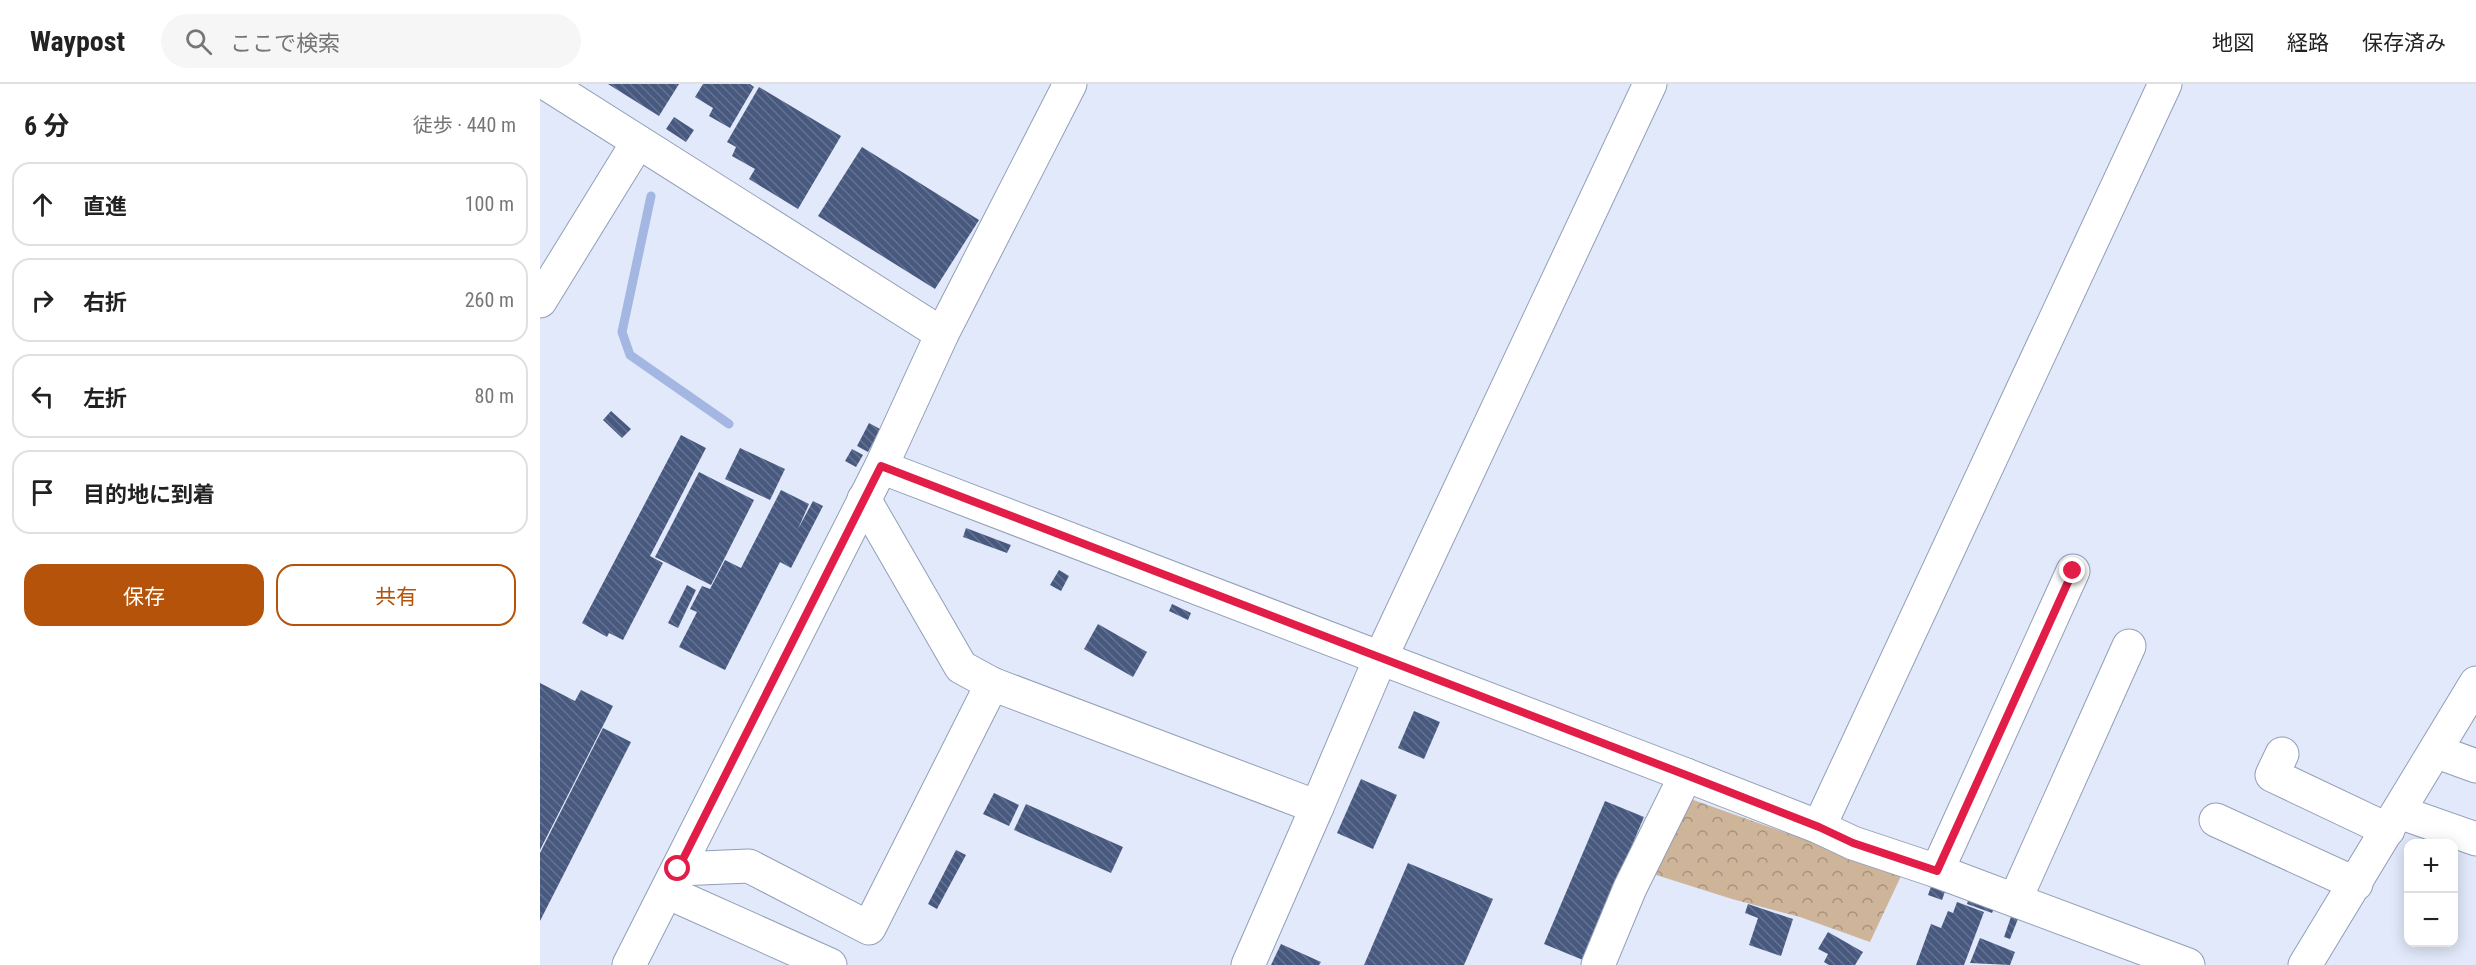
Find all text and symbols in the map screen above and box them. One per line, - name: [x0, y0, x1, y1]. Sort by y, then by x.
- search box: [161, 14, 581, 68]
- text: Waypost: [30, 25, 125, 58]
- icon: search: [182, 25, 215, 58]
- text: ここで検索: [230, 31, 340, 56]
- text: 地図: [2212, 31, 2254, 55]
- text: 経路: [2287, 31, 2329, 55]
- text: 保存済み: [2362, 31, 2446, 55]
- text: 6 分: [24, 111, 69, 141]
- text: 徒歩 · 440 m: [413, 113, 516, 137]
- icon: ahead: [26, 188, 59, 221]
- text: 100 m: [465, 192, 514, 216]
- text: 直進: [83, 194, 127, 219]
- icon: right: [26, 284, 59, 317]
- text: 260 m: [465, 288, 514, 312]
- text: 右折: [83, 290, 127, 315]
- icon: left: [26, 380, 59, 413]
- text: 80 m: [475, 384, 514, 408]
- text: 左折: [83, 386, 127, 411]
- icon: arrive: [26, 476, 59, 509]
- text: 目的地に到着: [83, 482, 215, 507]
- route end: [2059, 557, 2085, 583]
- button: 保存: [24, 564, 264, 626]
- button: 共有: [276, 564, 516, 626]
- map controls: [2404, 839, 2458, 947]
- button: +: [2404, 839, 2458, 893]
- route start: [664, 855, 690, 881]
- button: −: [2404, 893, 2458, 947]

